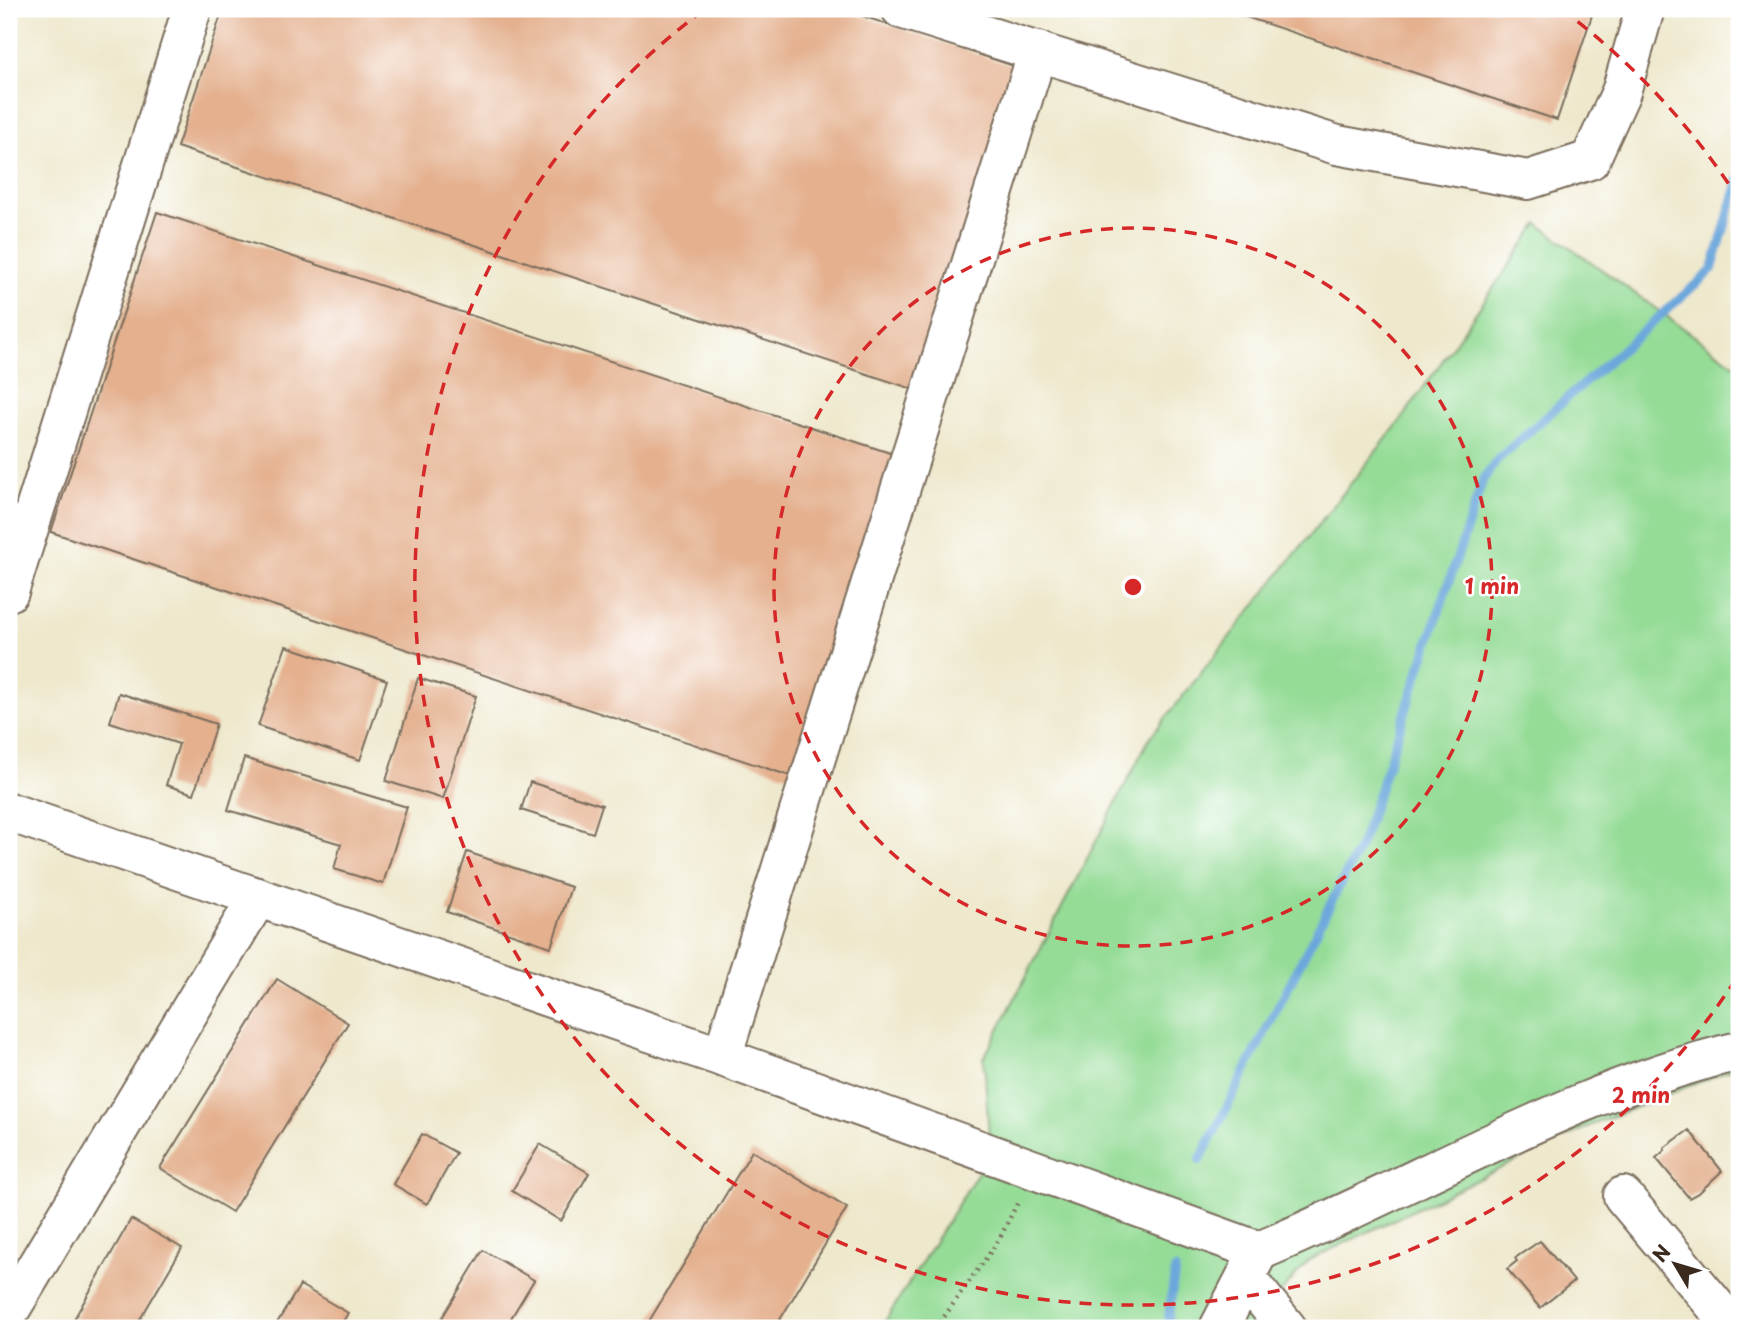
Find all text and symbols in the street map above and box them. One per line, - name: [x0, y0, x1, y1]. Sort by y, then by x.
- text: 1 min: [1465, 569, 1519, 601]
- centre of rings: [1121, 575, 1145, 599]
- text: 2 min: [1612, 1078, 1670, 1110]
- north arrow: [1640, 1228, 1710, 1298]
- text: N: [1645, 1238, 1676, 1267]

